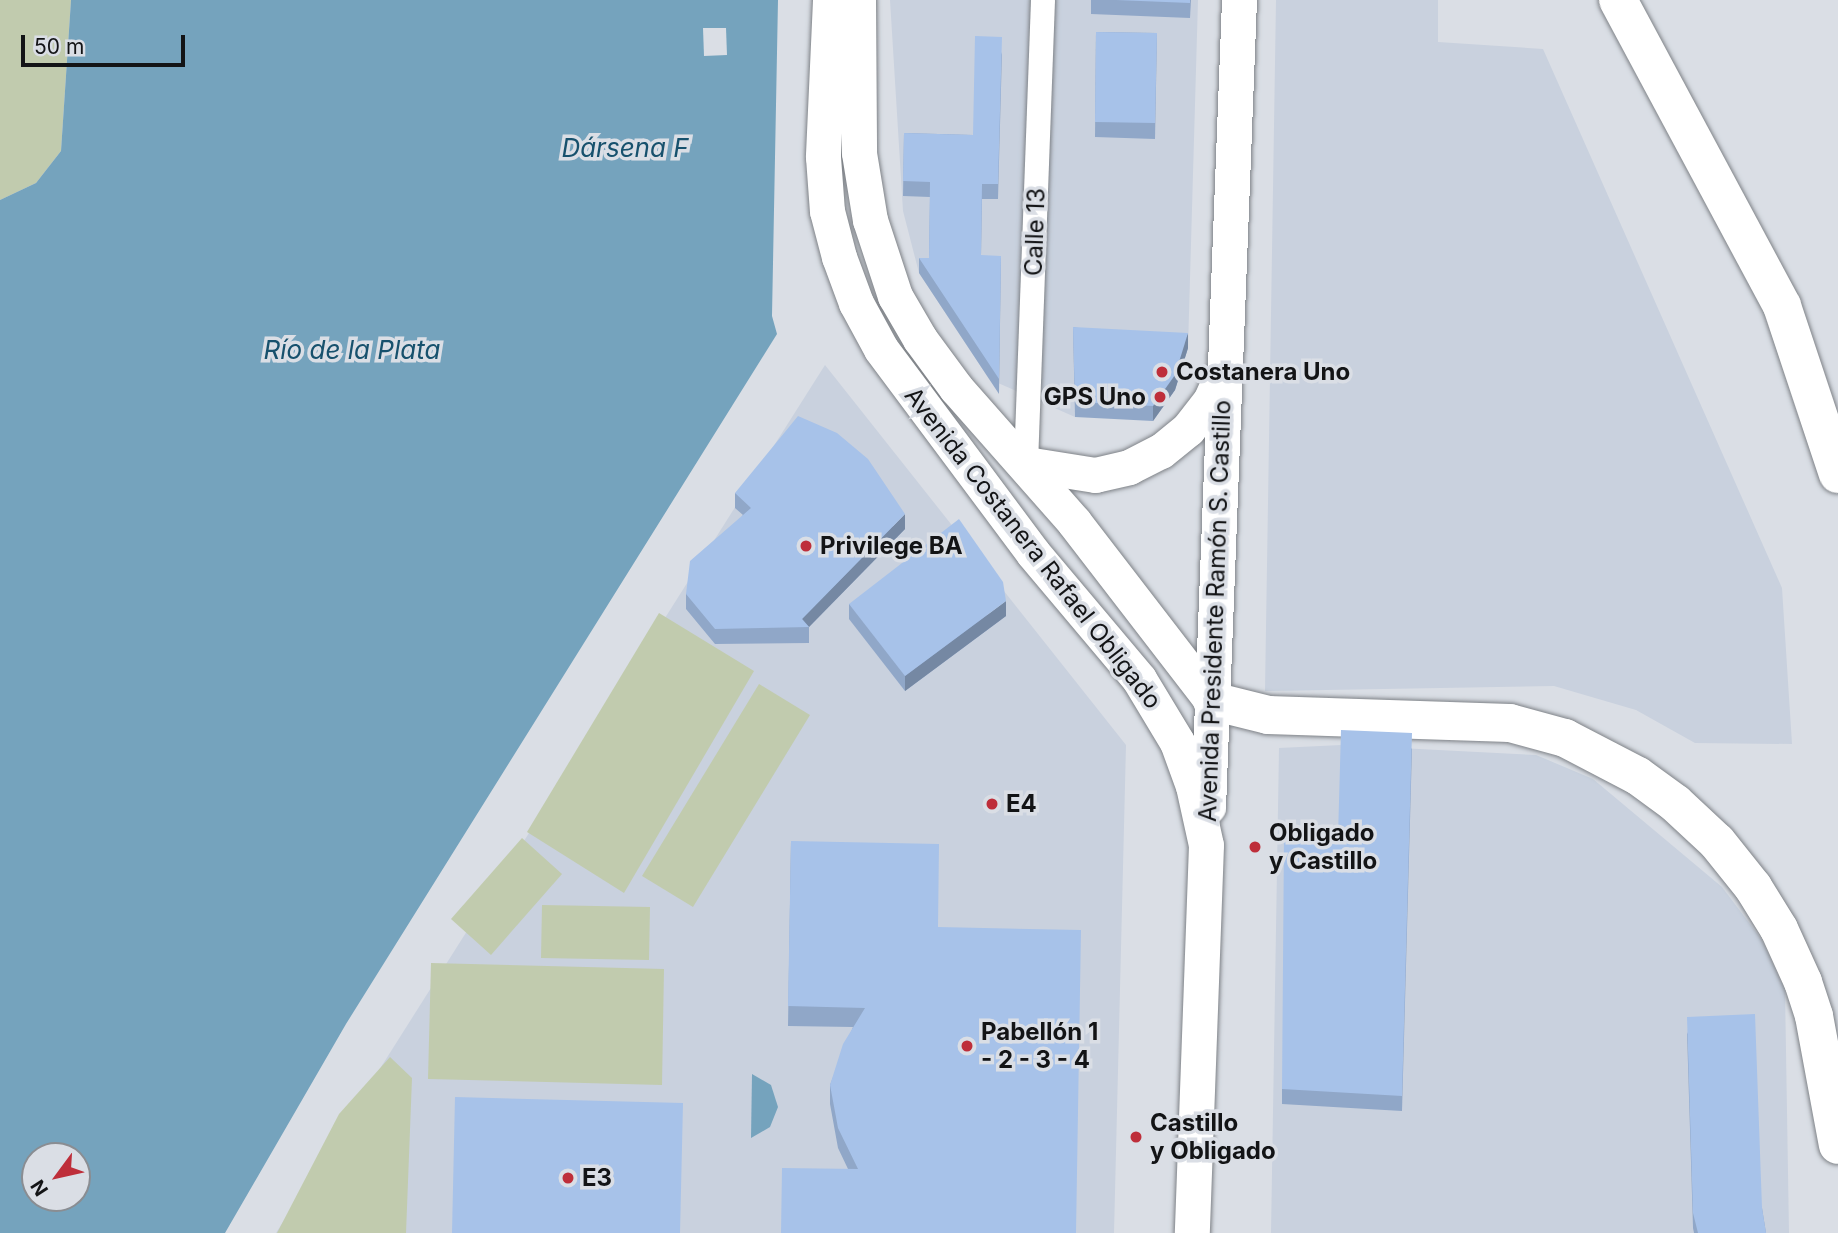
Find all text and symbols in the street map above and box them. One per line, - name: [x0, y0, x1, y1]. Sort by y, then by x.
- scale bar: [24, 21, 189, 65]
- text: 50 m: [34, 34, 84, 59]
- water label: Dársena F: [561, 132, 689, 164]
- street label: Calle 13: [1019, 188, 1051, 276]
- water label: Río de la Plata: [264, 334, 440, 366]
- place label: Costanera Uno: [1176, 358, 1350, 386]
- marker: Costanera Uno: [1154, 364, 1170, 380]
- street label: Avenida Costanera Rafael Obligado: [899, 382, 1167, 714]
- place label: GPS Uno: [1044, 383, 1146, 411]
- marker: GPS Uno: [1152, 389, 1168, 405]
- street label: Avenida Presidente Ramón S. Castillo: [1193, 400, 1237, 822]
- place label: Privilege BA: [820, 532, 963, 560]
- marker: Privilege BA: [798, 538, 814, 554]
- place label: E4: [1006, 790, 1037, 818]
- marker: E4: [984, 796, 1000, 812]
- place label: Obligado y Castillo: [1269, 819, 1377, 875]
- marker: Obligado y Castillo: [1247, 839, 1263, 855]
- place label: Pabellón 1 - 2 - 3 - 4: [981, 1018, 1098, 1074]
- marker: Pabellón 1 - 2 - 3 - 4: [959, 1038, 975, 1054]
- place label: Castillo y Obligado: [1150, 1109, 1276, 1165]
- marker: Castillo y Obligado: [1128, 1129, 1144, 1145]
- north arrow: [21, 1142, 91, 1212]
- place label: E3: [582, 1164, 612, 1192]
- marker: E3: [560, 1170, 576, 1186]
- text: N: [26, 1175, 53, 1200]

